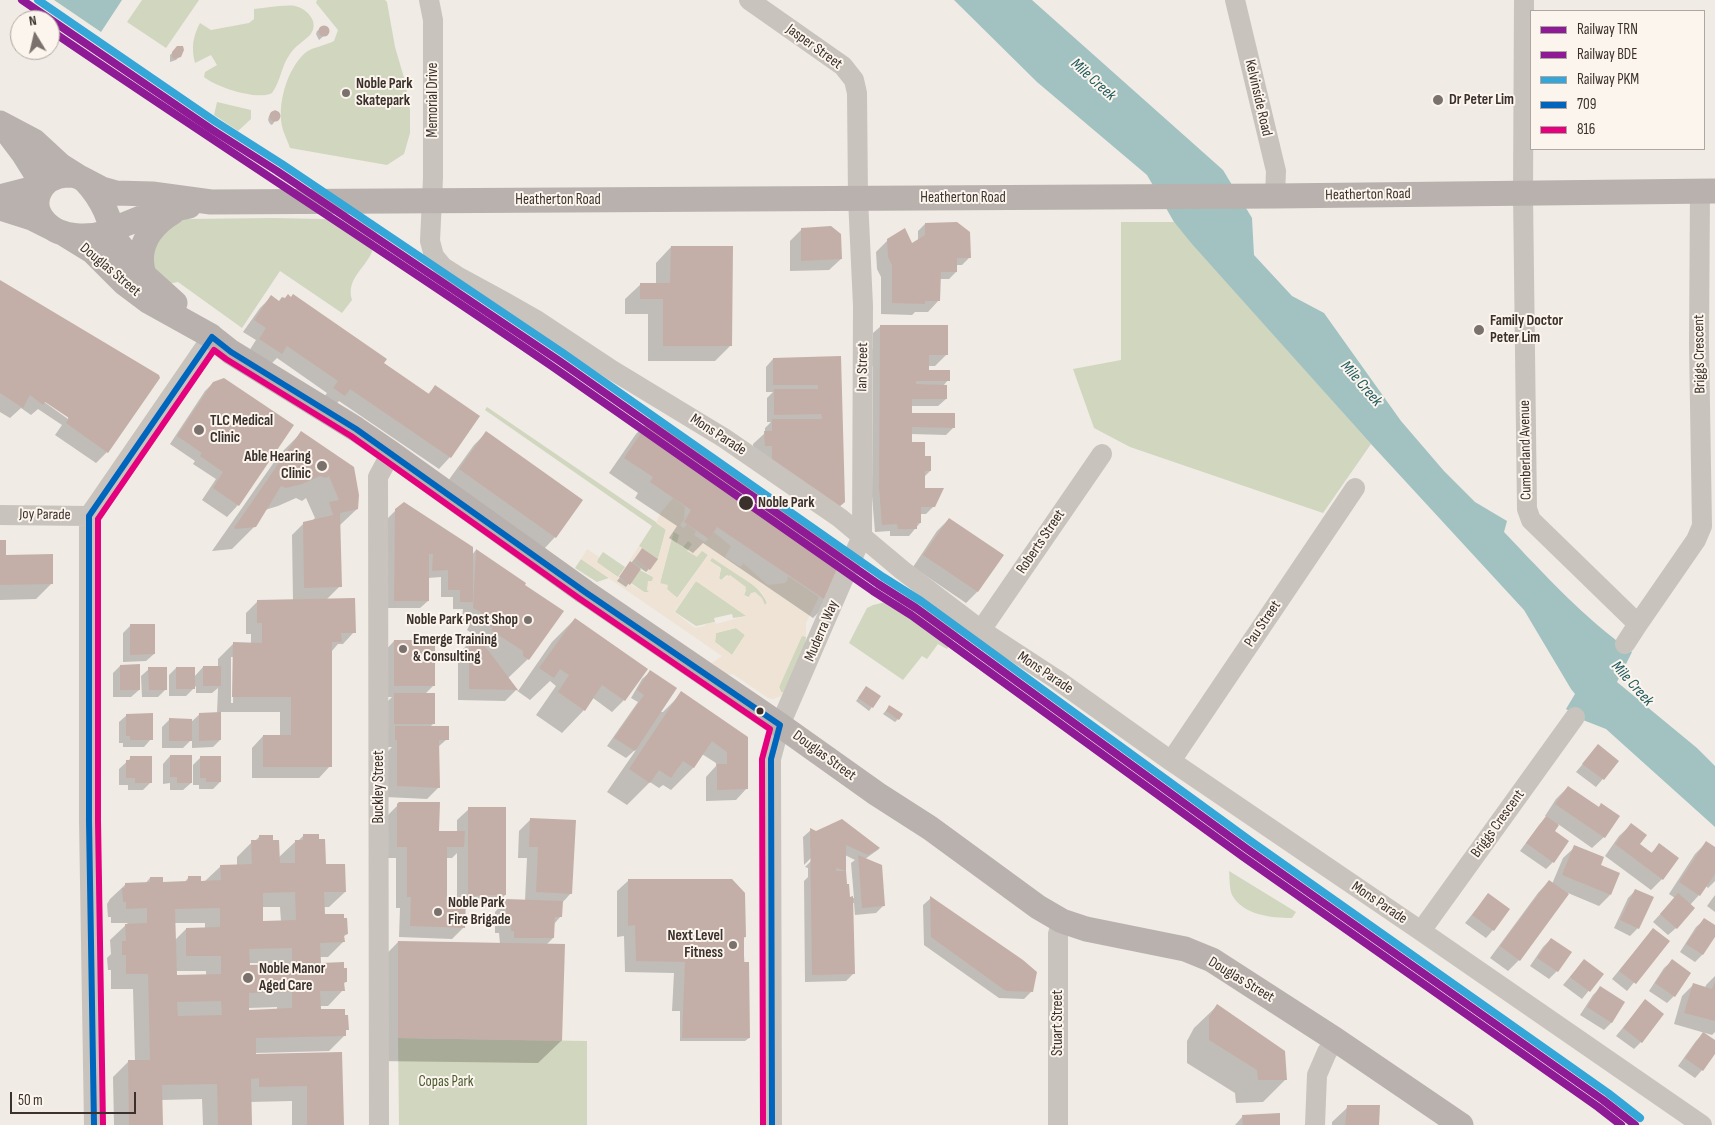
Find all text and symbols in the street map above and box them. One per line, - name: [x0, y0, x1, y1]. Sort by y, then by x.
- north arrow: [10, 10, 60, 60]
- legend: [1530, 10, 1705, 150]
- text: N: [28, 12, 38, 30]
- text: Railway TRN: [1577, 20, 1638, 39]
- street label: Jasper Street: [782, 21, 846, 73]
- text: Railway BDE: [1577, 45, 1637, 64]
- water label: Mile Creek: [1066, 55, 1120, 105]
- street label: Kelvinside Road: [1240, 58, 1276, 138]
- street label: Memorial Drive: [424, 62, 442, 138]
- text: Railway PKM: [1577, 70, 1639, 89]
- place label: Noble Park Skatepark: [356, 75, 413, 110]
- marker: Noble Park Skatepark: [340, 87, 352, 99]
- place label: Dr Peter Lim: [1449, 91, 1514, 109]
- marker: Dr Peter Lim: [1431, 93, 1445, 107]
- text: 709: [1577, 95, 1596, 114]
- text: 816: [1577, 120, 1595, 139]
- street label: Heatherton Road: [1325, 185, 1411, 205]
- street label: Heatherton Road: [920, 189, 1006, 207]
- street label: Heatherton Road: [515, 191, 601, 209]
- street label: Douglas Street: [76, 239, 144, 301]
- place label: Family Doctor Peter Lim: [1490, 312, 1563, 347]
- street label: Briggs Crescent: [1690, 314, 1710, 394]
- marker: Family Doctor Peter Lim: [1472, 323, 1486, 337]
- street label: Ian Street: [854, 342, 872, 392]
- water label: Mile Creek: [1336, 357, 1386, 411]
- street label: Cumberland Avenue: [1516, 400, 1536, 500]
- street label: Mons Parade: [687, 410, 749, 460]
- place label: TLC Medical Clinic: [210, 412, 273, 447]
- marker: TLC Medical Clinic: [192, 423, 206, 437]
- place label: Able Hearing Clinic: [244, 448, 311, 483]
- marker: Able Hearing Clinic: [315, 459, 329, 473]
- marker: Noble Park: [737, 494, 755, 512]
- place label: Noble Park: [758, 494, 815, 512]
- street label: Joy Parade: [19, 506, 71, 524]
- street label: Roberts Street: [1013, 506, 1069, 578]
- street label: Pau Street: [1241, 597, 1285, 651]
- street label: Muderra Way: [801, 598, 843, 664]
- place label: Noble Park Post Shop: [406, 611, 518, 629]
- marker: Noble Park Post Shop: [522, 614, 534, 626]
- place label: Emerge Training & Consulting: [413, 631, 497, 666]
- marker: Emerge Training & Consulting: [397, 643, 409, 655]
- street label: Mons Parade: [1014, 648, 1076, 698]
- water label: Mile Creek: [1607, 657, 1657, 711]
- unlabelled marker: [755, 706, 765, 716]
- street label: Douglas Street: [789, 727, 859, 785]
- street label: Buckley Street: [370, 750, 388, 824]
- street label: Briggs Crescent: [1467, 787, 1529, 861]
- street label: Mons Parade: [1348, 878, 1410, 928]
- place label: Noble Park Fire Brigade: [448, 894, 511, 929]
- marker: Noble Park Fire Brigade: [432, 906, 444, 918]
- place label: Next Level Fitness: [668, 927, 723, 962]
- marker: Next Level Fitness: [727, 939, 739, 951]
- street label: Douglas Street: [1205, 953, 1277, 1007]
- place label: Noble Manor Aged Care: [259, 960, 325, 995]
- marker: Noble Manor Aged Care: [241, 971, 255, 985]
- street label: Stuart Street: [1049, 990, 1067, 1056]
- park label: Copas Park: [418, 1073, 474, 1091]
- scale bar: [12, 1082, 139, 1114]
- text: 50 m: [18, 1091, 43, 1110]

